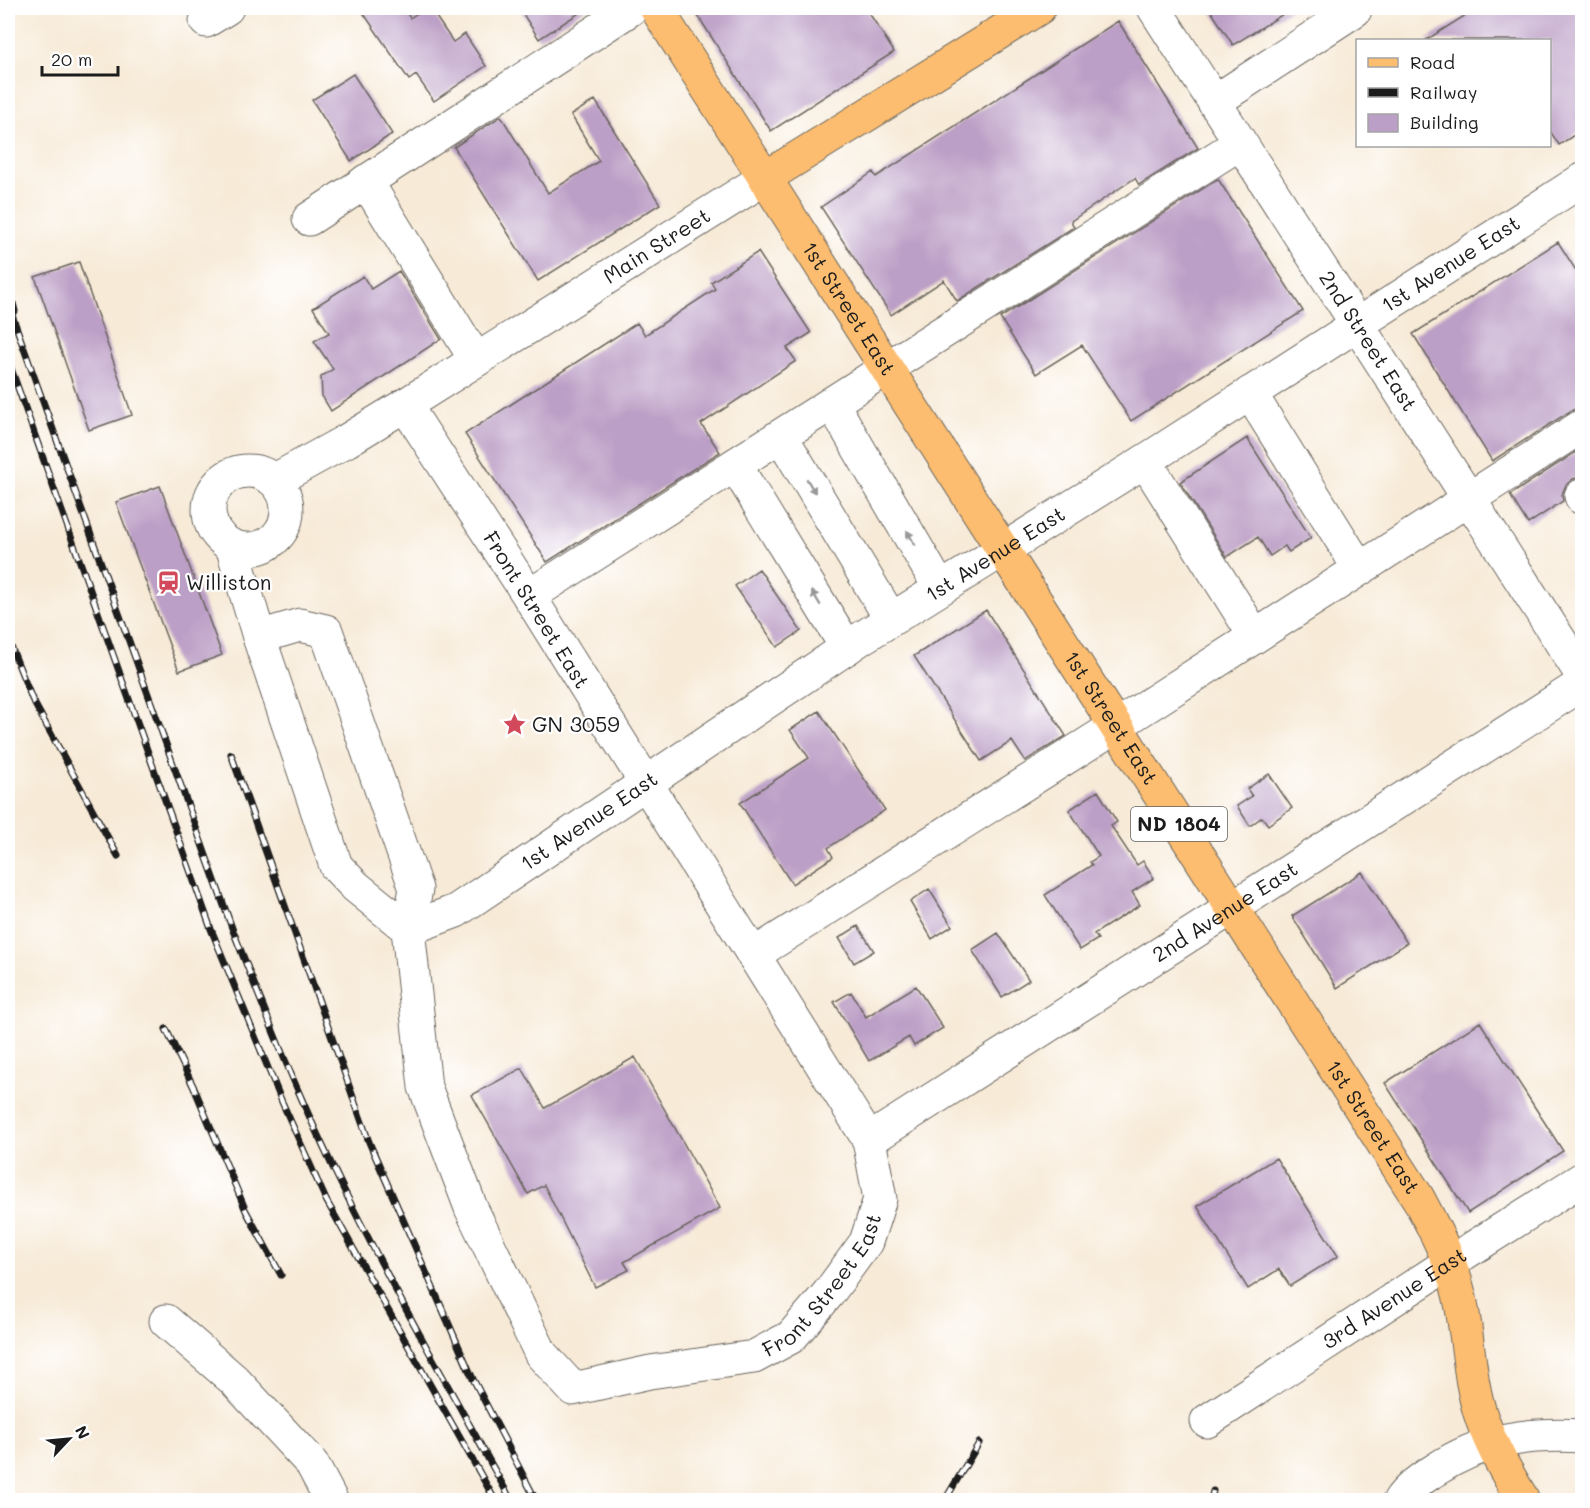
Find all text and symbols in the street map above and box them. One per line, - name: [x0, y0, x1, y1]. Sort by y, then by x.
- scale bar: [42, 39, 118, 77]
- legend: [1356, 39, 1551, 147]
- text: 20 m: [51, 47, 92, 71]
- text: Road: [1410, 50, 1455, 74]
- text: Railway: [1410, 80, 1477, 104]
- text: Building: [1410, 110, 1478, 134]
- street label: Main Street: [598, 201, 715, 289]
- street label: 1st Avenue East: [1376, 209, 1525, 318]
- street label: 1st Street East: [797, 236, 903, 380]
- street label: 2nd Street East: [1314, 265, 1424, 416]
- one-way arrow: [806, 478, 816, 495]
- street label: 1st Avenue East: [920, 499, 1070, 607]
- street label: Front Street East: [478, 526, 597, 693]
- one-way arrow: [906, 529, 916, 546]
- place label: Williston: [186, 568, 271, 595]
- station icon: Williston: [155, 570, 181, 596]
- one-way arrow: [811, 590, 822, 606]
- street label: 1st Street East: [1059, 645, 1165, 789]
- place label: GN 3059: [532, 710, 620, 737]
- place icon: GN 3059: [501, 712, 527, 738]
- street label: 1st Avenue East: [515, 764, 662, 876]
- road number: ND 1804: [1131, 807, 1227, 841]
- street label: 2nd Avenue East: [1147, 854, 1302, 967]
- street label: 1st Street East: [1321, 1054, 1427, 1198]
- street label: Front Street East: [757, 1210, 886, 1362]
- street label: 3rd Avenue East: [1316, 1240, 1471, 1354]
- north arrow: [39, 1409, 99, 1469]
- text: N: [71, 1422, 95, 1442]

